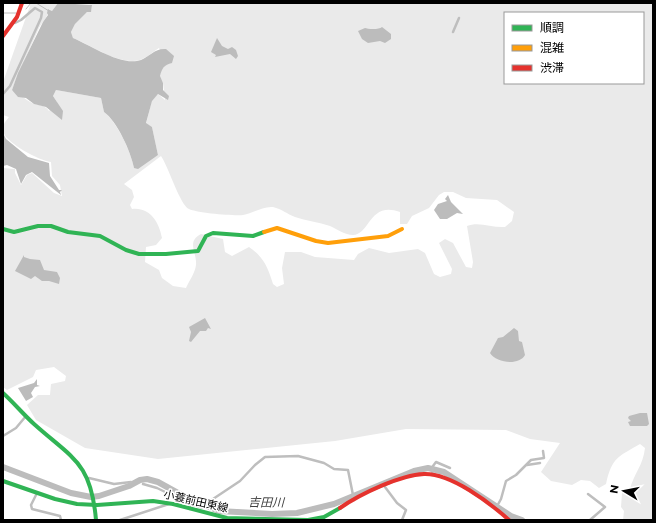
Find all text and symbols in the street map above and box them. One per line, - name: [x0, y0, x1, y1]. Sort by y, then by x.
- legend: [504, 12, 644, 84]
- text: 順調: [540, 20, 564, 35]
- text: 混雑: [540, 40, 564, 55]
- text: 渋滞: [540, 60, 564, 75]
- north arrow: [604, 471, 644, 511]
- text: N: [606, 484, 622, 495]
- street label: 小蓑前田東線: [162, 487, 230, 515]
- water label: 吉田川: [248, 494, 286, 510]

